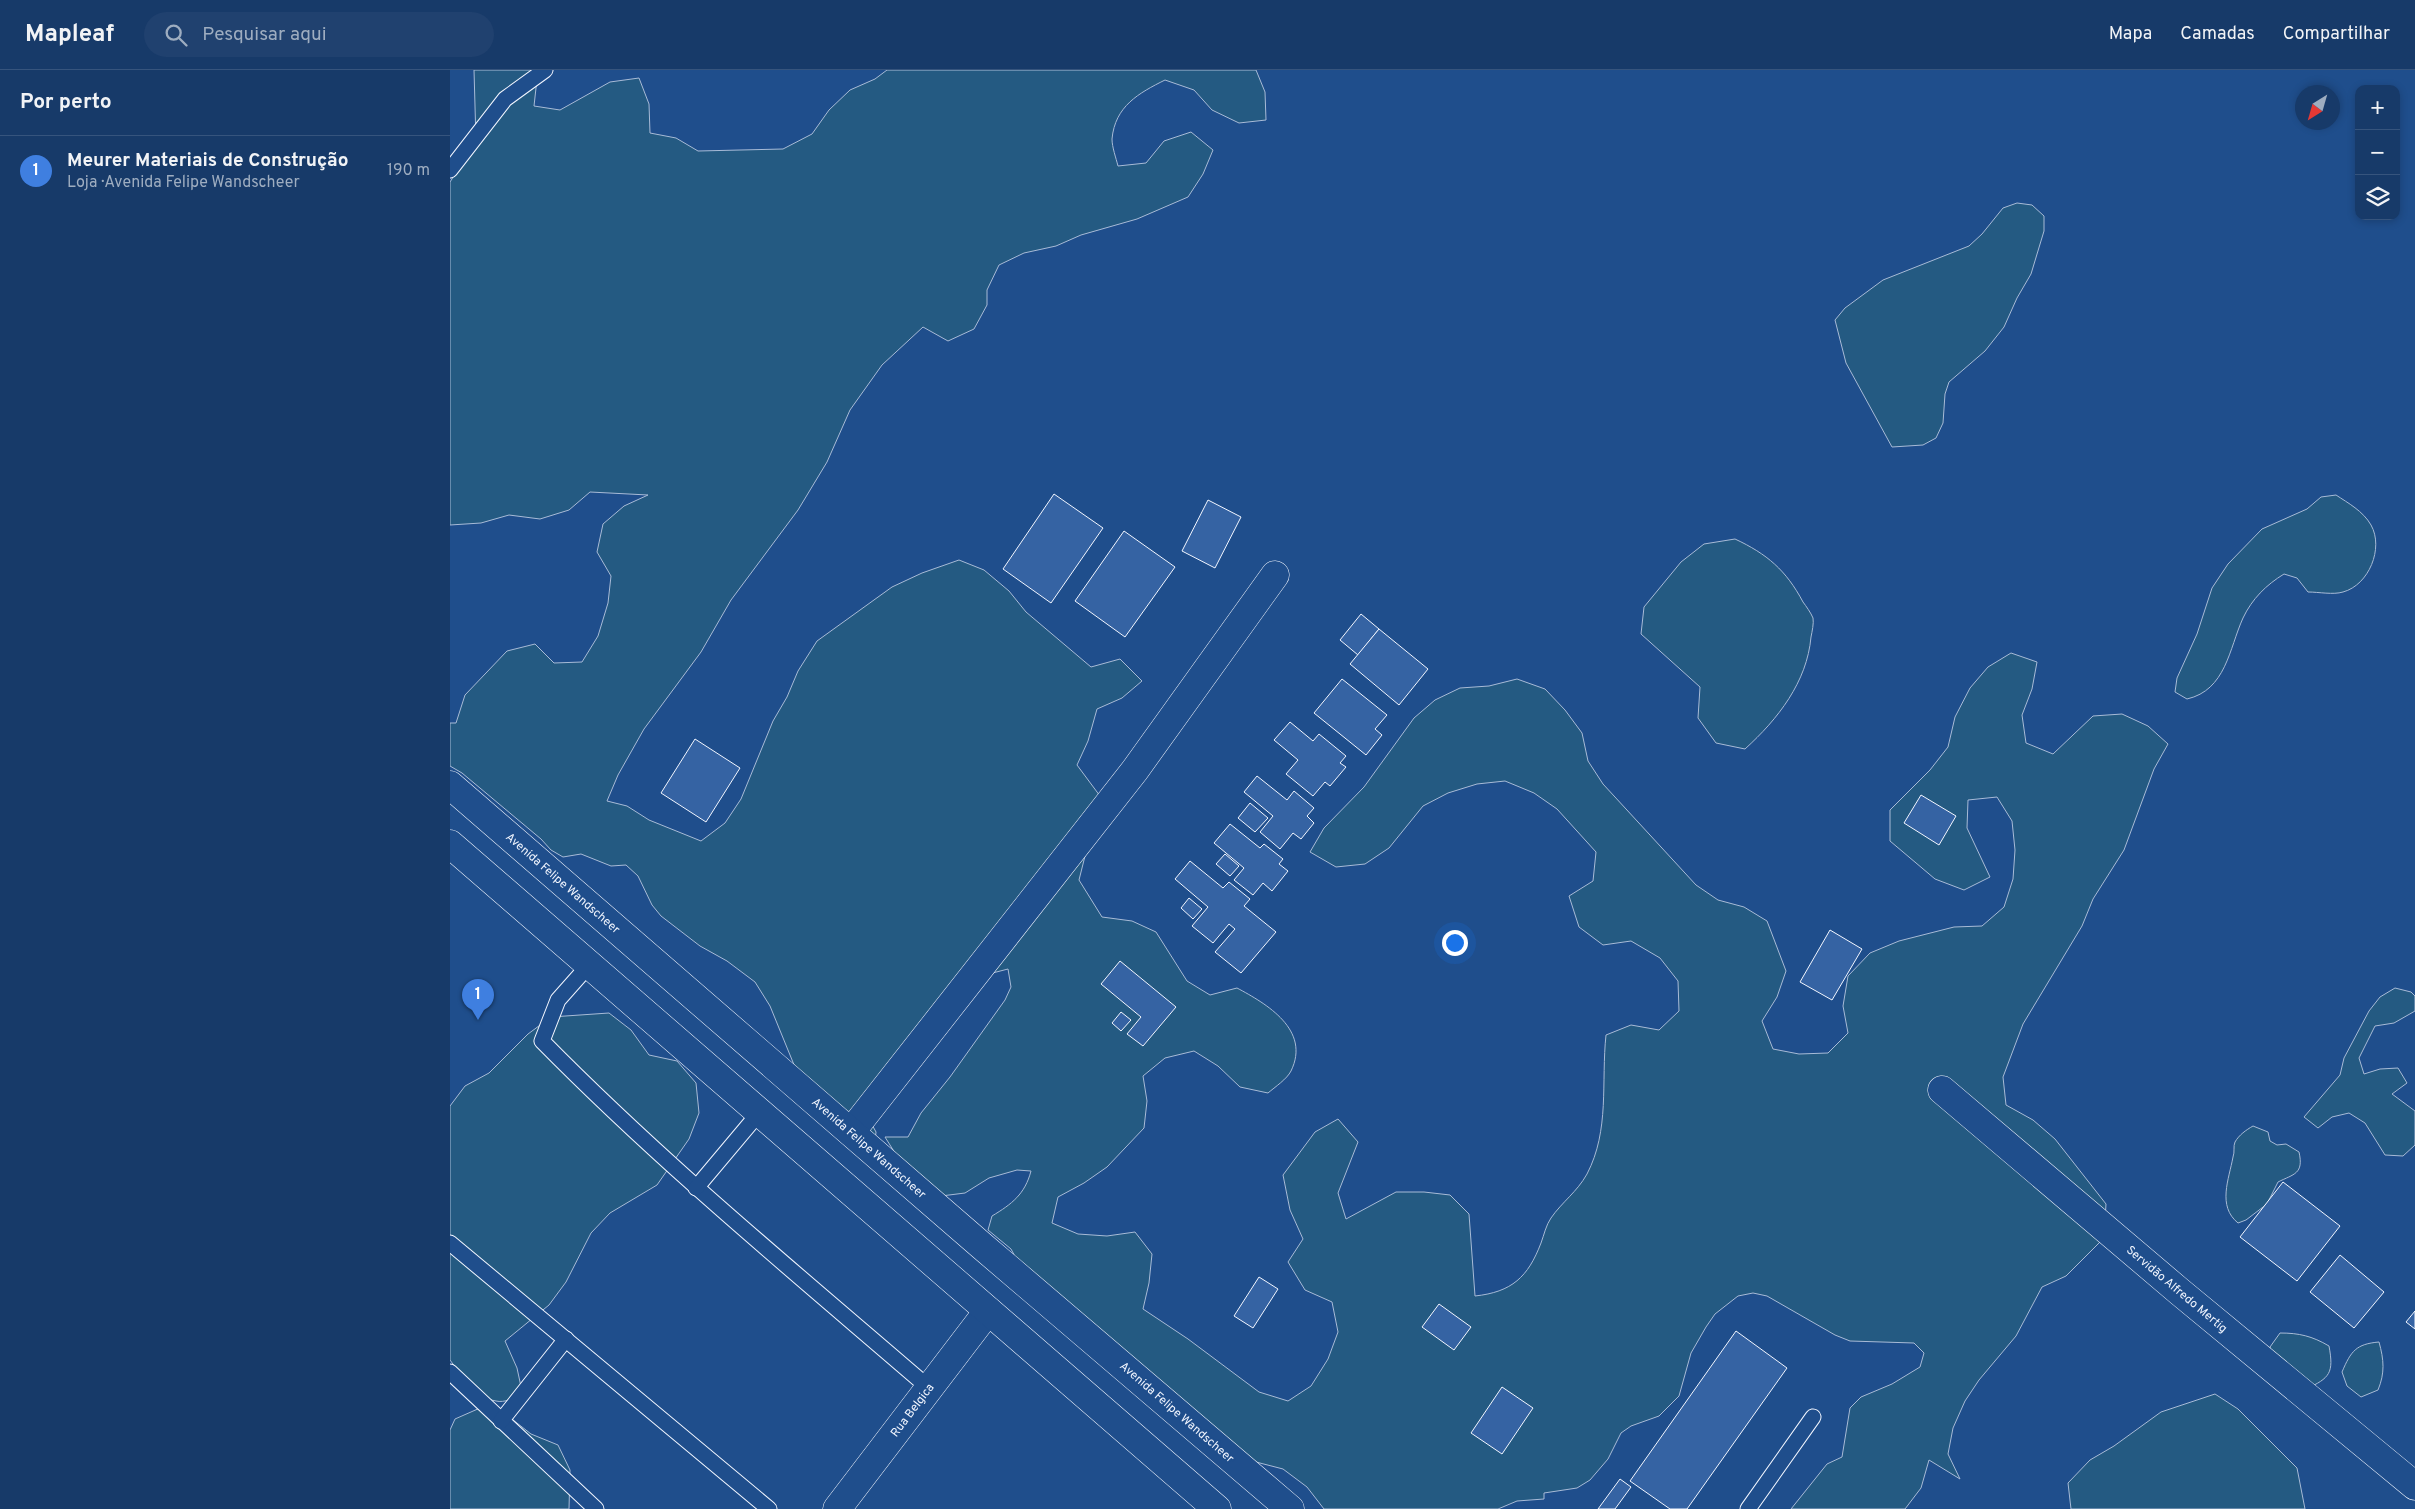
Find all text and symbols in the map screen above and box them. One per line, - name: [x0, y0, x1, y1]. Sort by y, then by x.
- search box: [144, 12, 494, 57]
- text: Mapleaf: [25, 20, 114, 50]
- icon: search: [162, 21, 190, 49]
- text: Pesquisar aqui: [202, 23, 326, 47]
- text: Mapa: [2109, 23, 2152, 46]
- text: Camadas: [2180, 23, 2255, 46]
- text: Compartilhar: [2283, 23, 2390, 46]
- north arrow: [2295, 85, 2340, 130]
- map controls: [2355, 85, 2400, 220]
- button: +: [2355, 85, 2400, 130]
- text: Por perto: [20, 89, 112, 116]
- button: −: [2355, 130, 2400, 175]
- text: Meurer Materiais de Construção: [67, 149, 348, 173]
- text: 1: [33, 161, 39, 181]
- text: 190 m: [387, 161, 430, 181]
- text: Loja · Avenida Felipe Wandscheer: [67, 173, 300, 193]
- button: layers: [2355, 175, 2400, 220]
- street label: Avenida Felipe Wandscheer: [502, 830, 623, 938]
- your location: [1442, 930, 1468, 956]
- pin: 1: [462, 979, 494, 1020]
- street label: Avenida Felipe Wandscheer: [808, 1095, 929, 1203]
- street label: Servidão Alfredo Mertig: [2122, 1243, 2230, 1337]
- street label: Avenida Felipe Wandscheer: [1116, 1359, 1237, 1467]
- street label: Rua Belgica: [887, 1380, 938, 1441]

